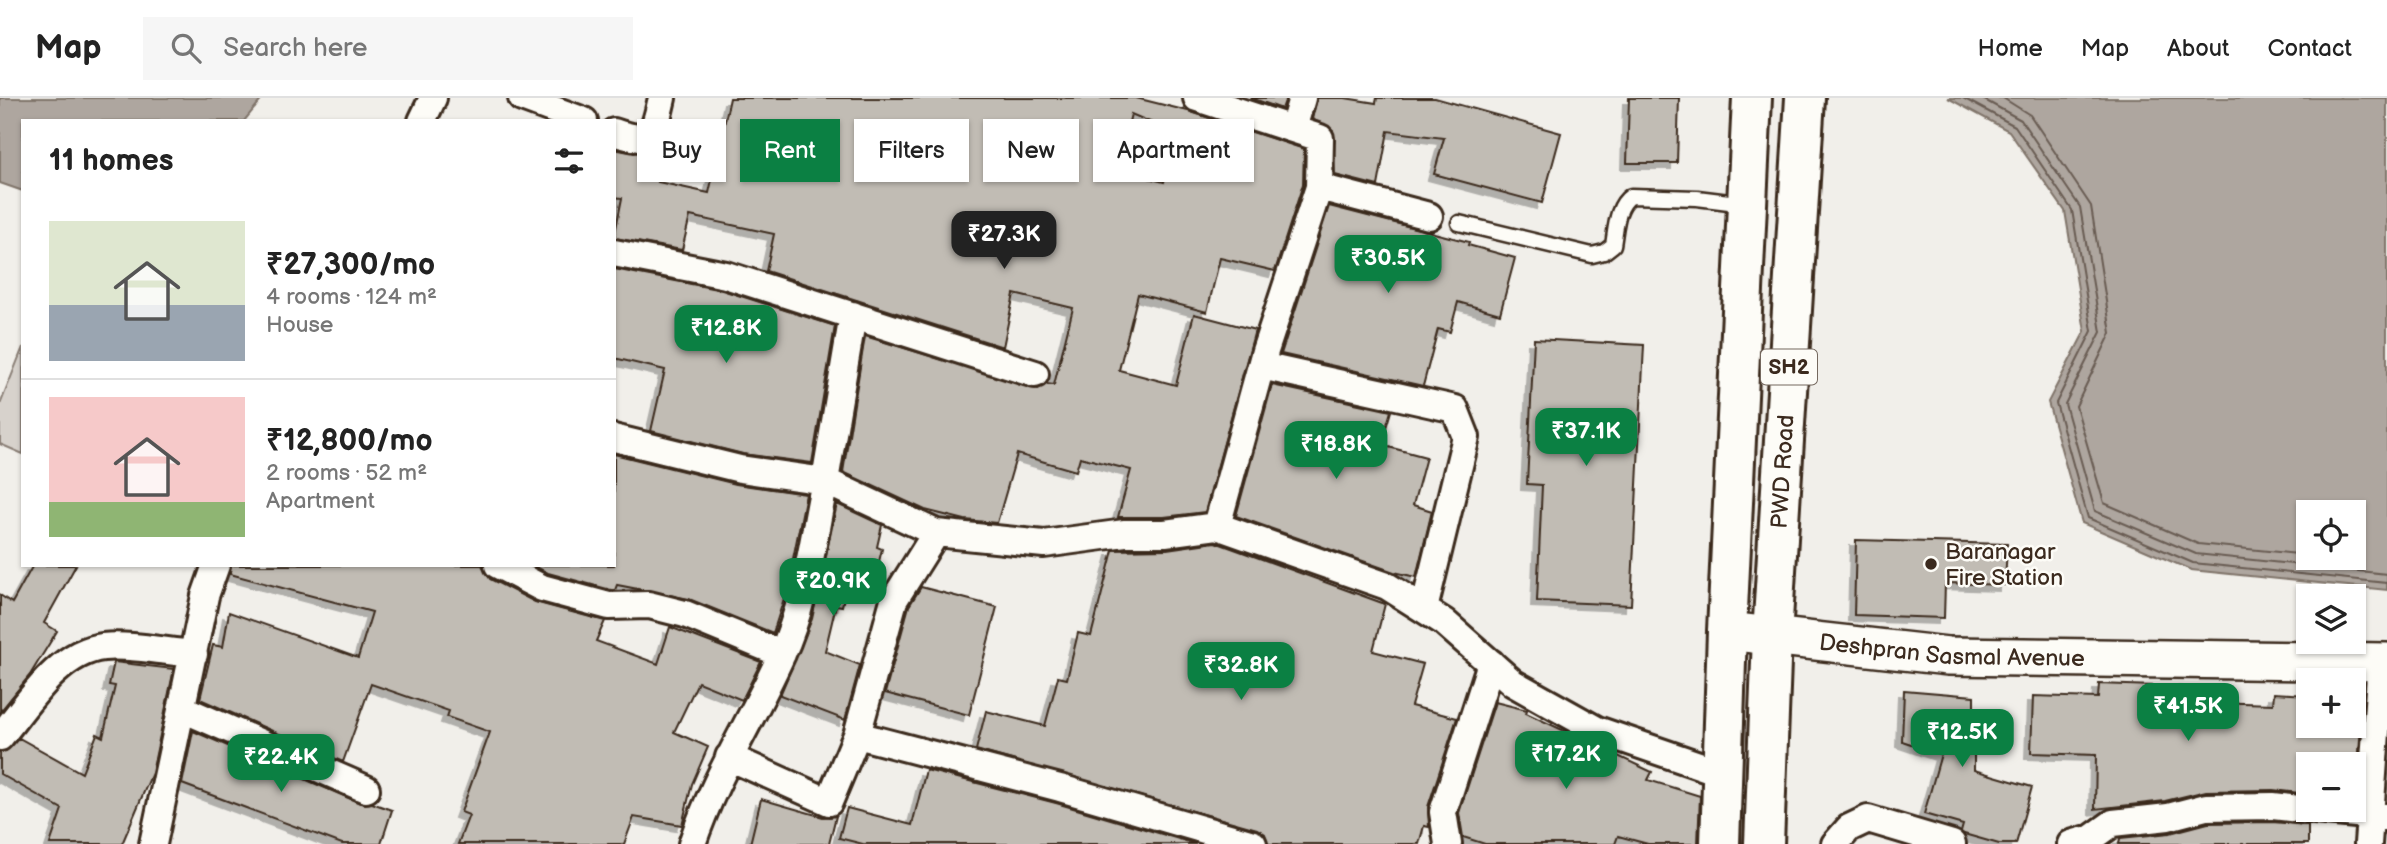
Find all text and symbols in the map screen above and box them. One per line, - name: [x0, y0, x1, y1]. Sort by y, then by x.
- search box: [143, 17, 633, 80]
- text: Map: [35, 28, 101, 68]
- icon: search: [167, 29, 205, 67]
- text: Search here: [223, 33, 367, 64]
- text: Home: [1978, 34, 2043, 63]
- text: Map: [2081, 34, 2129, 63]
- text: About: [2167, 34, 2229, 63]
- text: Contact: [2267, 34, 2352, 63]
- chip: Buy: [637, 119, 726, 182]
- chip: Rent: [740, 119, 840, 182]
- chip: Filters: [854, 119, 969, 182]
- chip: New: [983, 119, 1079, 182]
- chip: Apartment: [1093, 119, 1254, 182]
- icon: filters: [550, 142, 588, 180]
- text: 11 homes: [49, 143, 173, 179]
- pin: ₹27.3K: [947, 212, 1061, 271]
- text: ₹27.3K: [967, 220, 1041, 248]
- pin: ₹30.5K: [1331, 236, 1445, 295]
- text: ₹30.5K: [1351, 244, 1425, 272]
- text: ₹27,300/mo: [266, 247, 435, 283]
- icon: home: [105, 249, 189, 333]
- text: 4 rooms · 124 m²: [266, 283, 437, 311]
- pin: ₹12.8K: [669, 306, 783, 365]
- text: House: [266, 311, 333, 339]
- text: ₹12.8K: [690, 314, 762, 342]
- road number: SH2: [1761, 350, 1817, 384]
- pin: ₹37.1K: [1529, 408, 1643, 468]
- street label: PWD Road: [1766, 414, 1801, 529]
- text: ₹37.1K: [1551, 417, 1621, 445]
- pin: ₹18.8K: [1279, 422, 1393, 481]
- text: ₹12,800/mo: [266, 423, 433, 459]
- icon: home: [105, 425, 189, 509]
- text: ₹18.8K: [1300, 430, 1372, 458]
- text: 2 rooms · 52 m²: [266, 459, 427, 487]
- text: Apartment: [266, 487, 375, 515]
- map controls: [2296, 500, 2366, 822]
- button: locate: [2296, 500, 2366, 570]
- place label: Baranagar Fire Station: [1945, 538, 2063, 592]
- marker: Baranagar Fire Station: [1923, 556, 1939, 572]
- pin: ₹20.9K: [776, 559, 890, 618]
- text: ₹20.9K: [795, 567, 871, 595]
- button: layers: [2296, 584, 2366, 654]
- street label: Deshpran Sasmal Avenue: [1818, 629, 2085, 673]
- pin: ₹32.8K: [1184, 642, 1298, 702]
- text: ₹32.8K: [1204, 651, 1278, 679]
- button: +: [2296, 668, 2366, 738]
- pin: ₹41.5K: [2131, 684, 2245, 743]
- text: ₹41.5K: [2153, 692, 2223, 720]
- pin: ₹12.5K: [1905, 710, 2019, 769]
- text: ₹12.5K: [1927, 718, 1997, 746]
- pin: ₹17.2K: [1509, 732, 1623, 791]
- pin: ₹22.4K: [224, 734, 338, 794]
- text: ₹17.2K: [1531, 740, 1601, 768]
- text: ₹22.4K: [244, 743, 318, 771]
- button: −: [2296, 752, 2366, 822]

